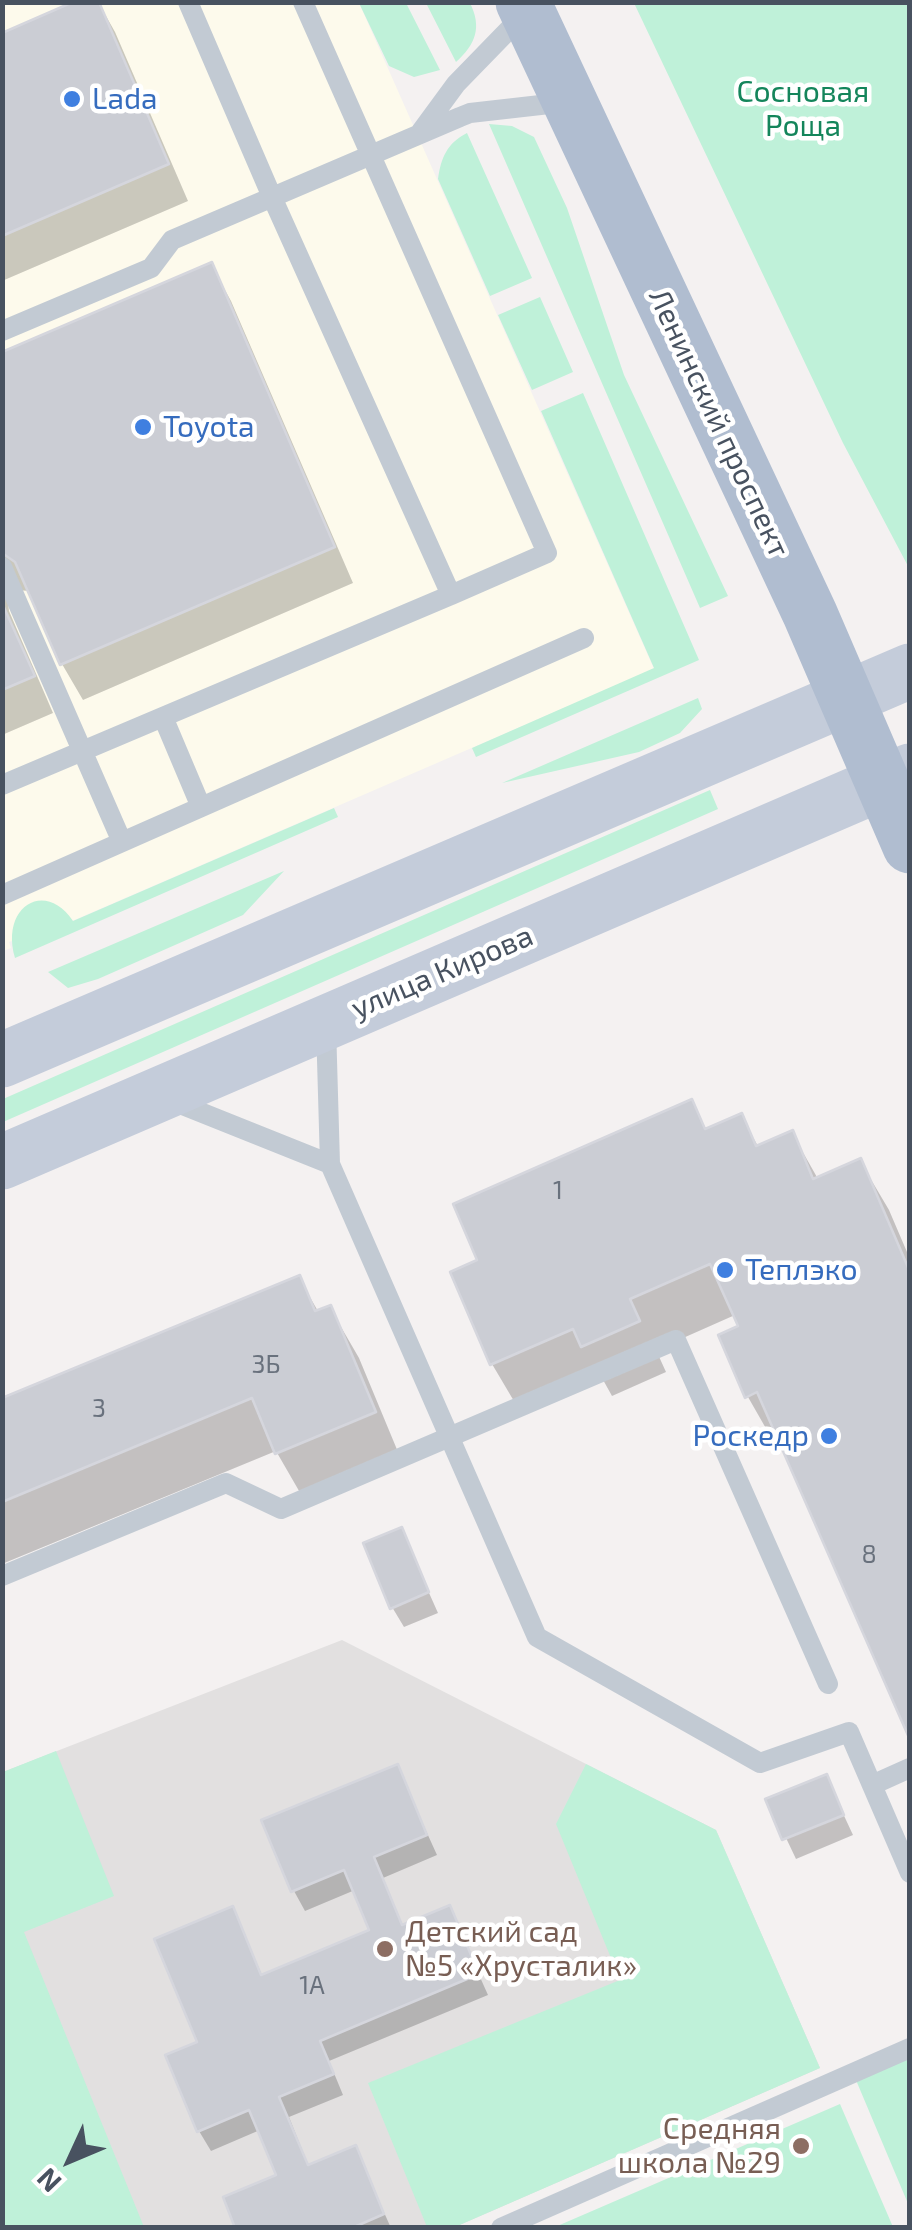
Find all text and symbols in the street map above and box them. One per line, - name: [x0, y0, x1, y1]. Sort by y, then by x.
- park label: Сосновая Роща: [737, 74, 869, 144]
- place label: Lada: [92, 81, 158, 117]
- marker: Lada: [61, 88, 83, 110]
- street label: Ленинский проспект: [641, 283, 797, 563]
- place label: Toyota: [163, 409, 255, 445]
- marker: Toyota: [132, 416, 154, 438]
- street label: улица Кирова: [346, 918, 538, 1026]
- house number: 1: [553, 1176, 563, 1206]
- place label: Теплэко: [745, 1252, 858, 1288]
- marker: Теплэко: [714, 1259, 736, 1281]
- house number: 3Б: [252, 1350, 280, 1380]
- house number: 3: [92, 1394, 106, 1424]
- place label: Роскедр: [693, 1418, 809, 1454]
- marker: Роскедр: [818, 1425, 840, 1447]
- house number: 8: [861, 1540, 877, 1570]
- place label: Детский сад №5 «Хрусталик»: [405, 1914, 637, 1984]
- marker: Детский сад №5 «Хрусталик»: [374, 1938, 396, 1960]
- house number: 1А: [299, 1971, 325, 2001]
- north arrow: [20, 2110, 120, 2210]
- place label: Средняя школа №29: [618, 2111, 781, 2182]
- marker: Средняя школа №29: [790, 2135, 812, 2157]
- text: N: [29, 2162, 68, 2200]

